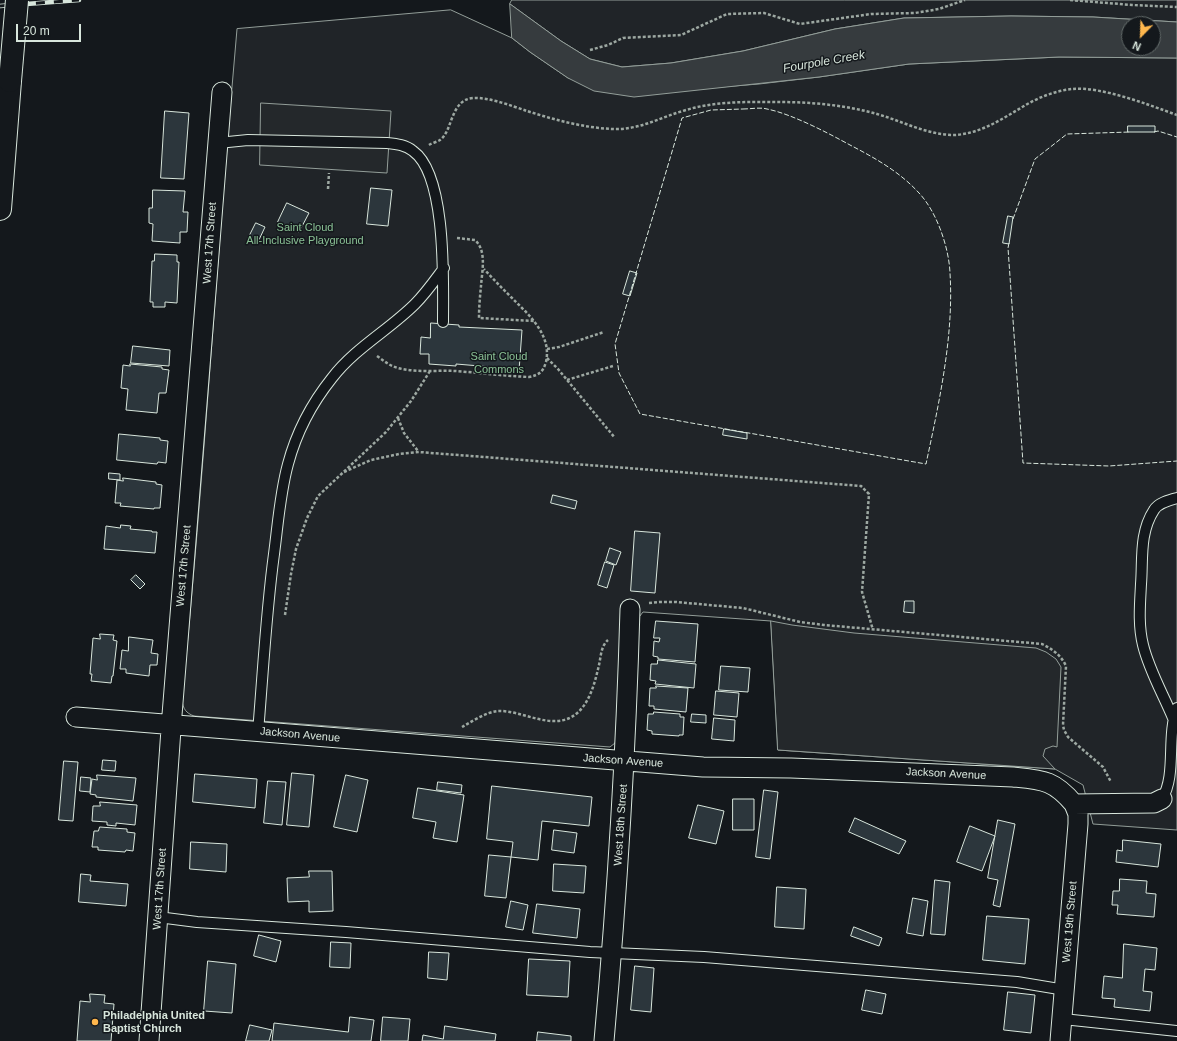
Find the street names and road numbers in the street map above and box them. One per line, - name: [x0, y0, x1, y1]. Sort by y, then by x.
- street label: West 17th Street: [201, 202, 219, 284]
- street label: West 17th Street: [174, 525, 194, 607]
- street label: Jackson Avenue: [259, 725, 341, 745]
- street label: Jackson Avenue: [582, 752, 664, 770]
- street label: Jackson Avenue: [905, 765, 987, 783]
- street label: West 18th Street: [612, 784, 630, 866]
- street label: West 17th Street: [151, 848, 169, 930]
- street label: West 19th Street: [1060, 881, 1080, 963]

